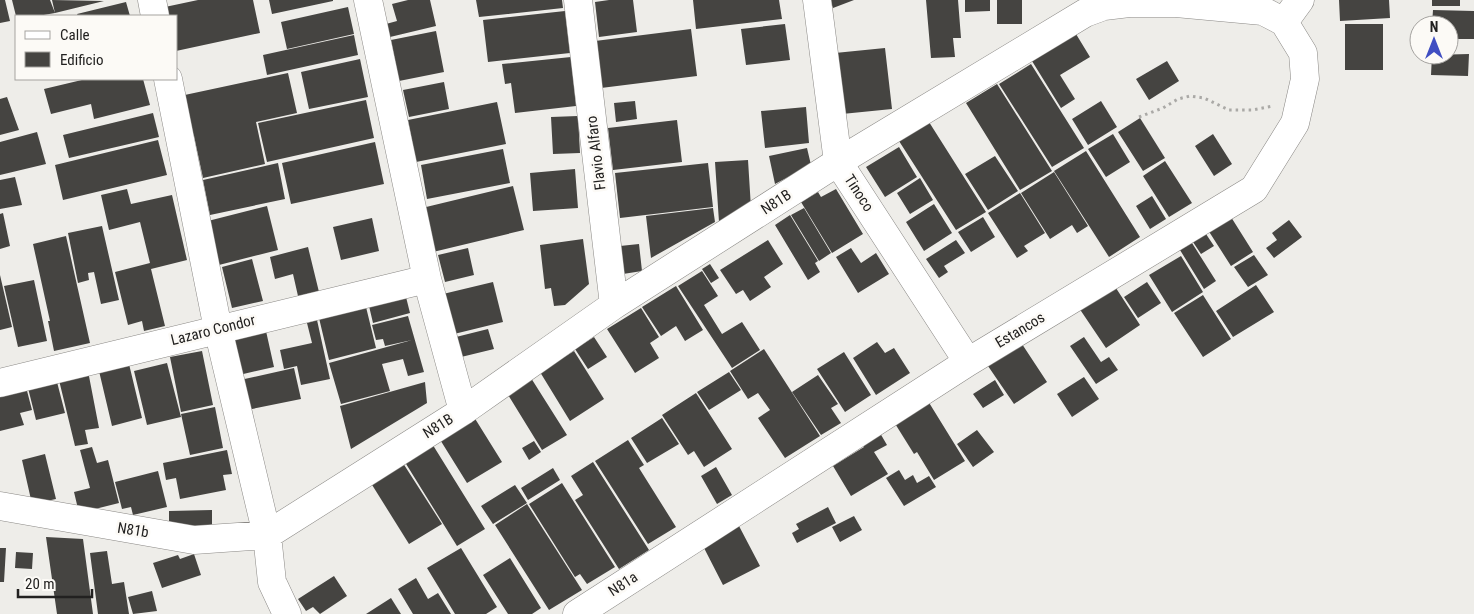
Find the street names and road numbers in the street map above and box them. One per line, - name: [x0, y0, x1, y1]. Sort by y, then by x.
- street label: Flavio Alfaro: [583, 115, 609, 191]
- street label: Tinoco: [840, 171, 878, 215]
- street label: N81B: [758, 186, 794, 218]
- street label: Estancos: [992, 308, 1048, 352]
- street label: Lazaro Condor: [169, 311, 257, 349]
- street label: N81B: [420, 410, 456, 442]
- street label: N81b: [116, 519, 150, 541]
- street label: N81a: [605, 568, 641, 600]

